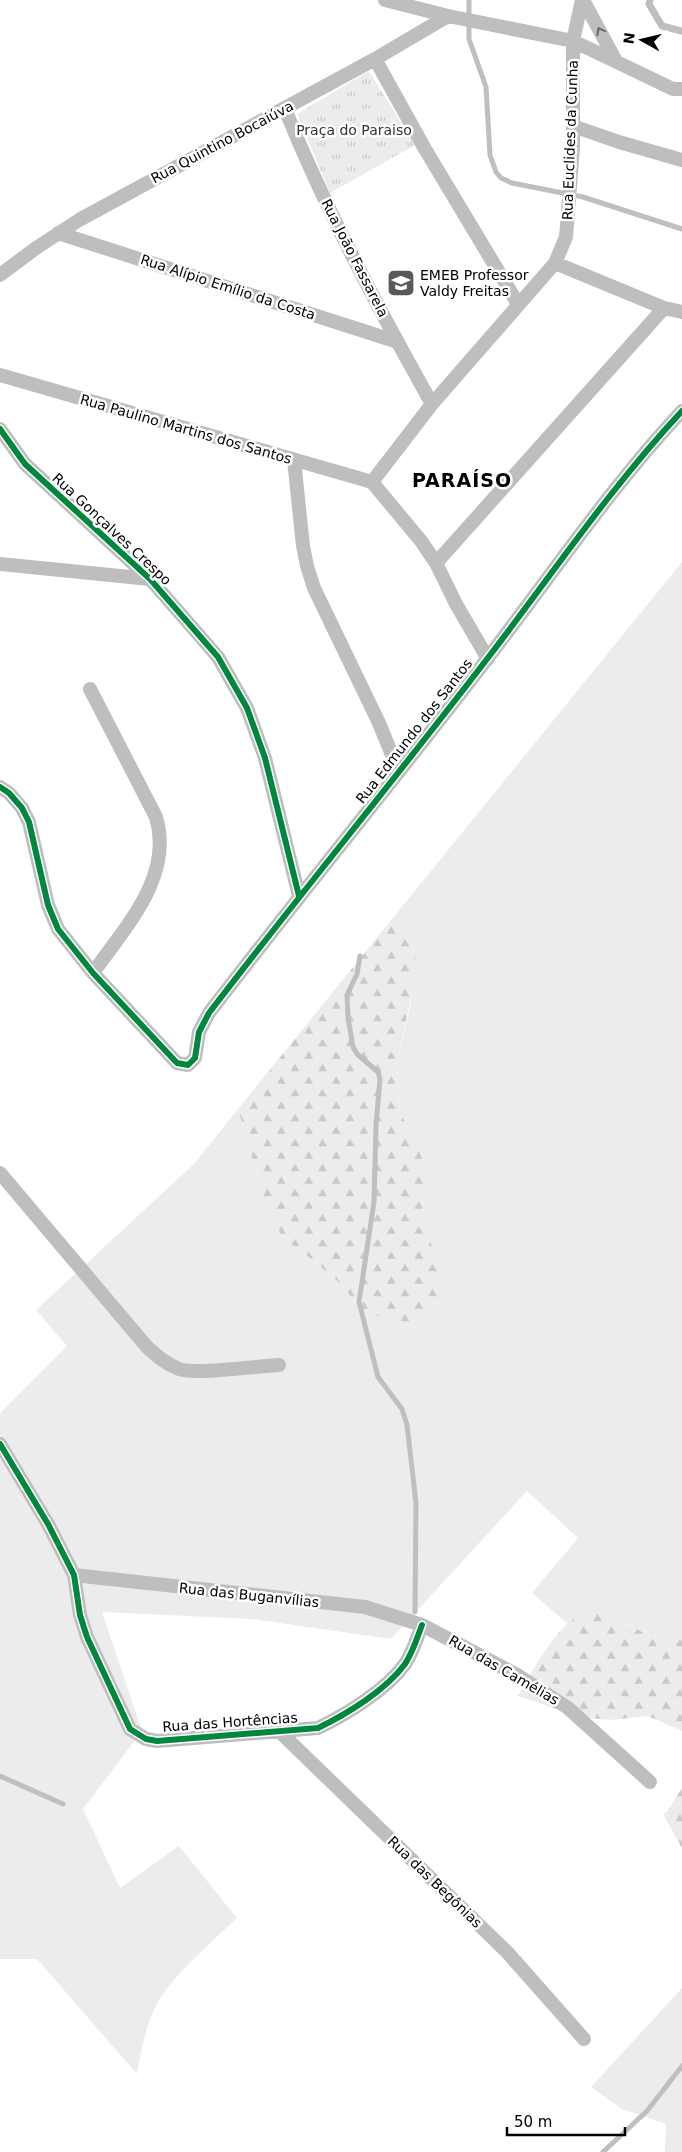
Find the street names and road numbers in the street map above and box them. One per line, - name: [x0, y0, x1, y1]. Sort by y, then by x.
- street label: Rua Euclides da Cunha: [559, 60, 581, 220]
- street label: Rua Quintino Bocaiúva: [148, 98, 296, 186]
- street label: Rua João Fassarela: [318, 196, 392, 320]
- street label: Rua Alípio Emílio da Costa: [139, 251, 317, 323]
- street label: Rua Paulino Martins dos Santos: [78, 391, 294, 467]
- street label: Rua Gonçalves Crespo: [49, 470, 175, 588]
- street label: Rua Edmundo dos Santos: [353, 656, 475, 806]
- street label: Rua das Buganvílias: [178, 1580, 320, 1610]
- street label: Rua das Camélias: [446, 1632, 562, 1708]
- street label: Rua das Hortências: [162, 1709, 298, 1735]
- street label: Rua das Begônias: [385, 1833, 485, 1931]

